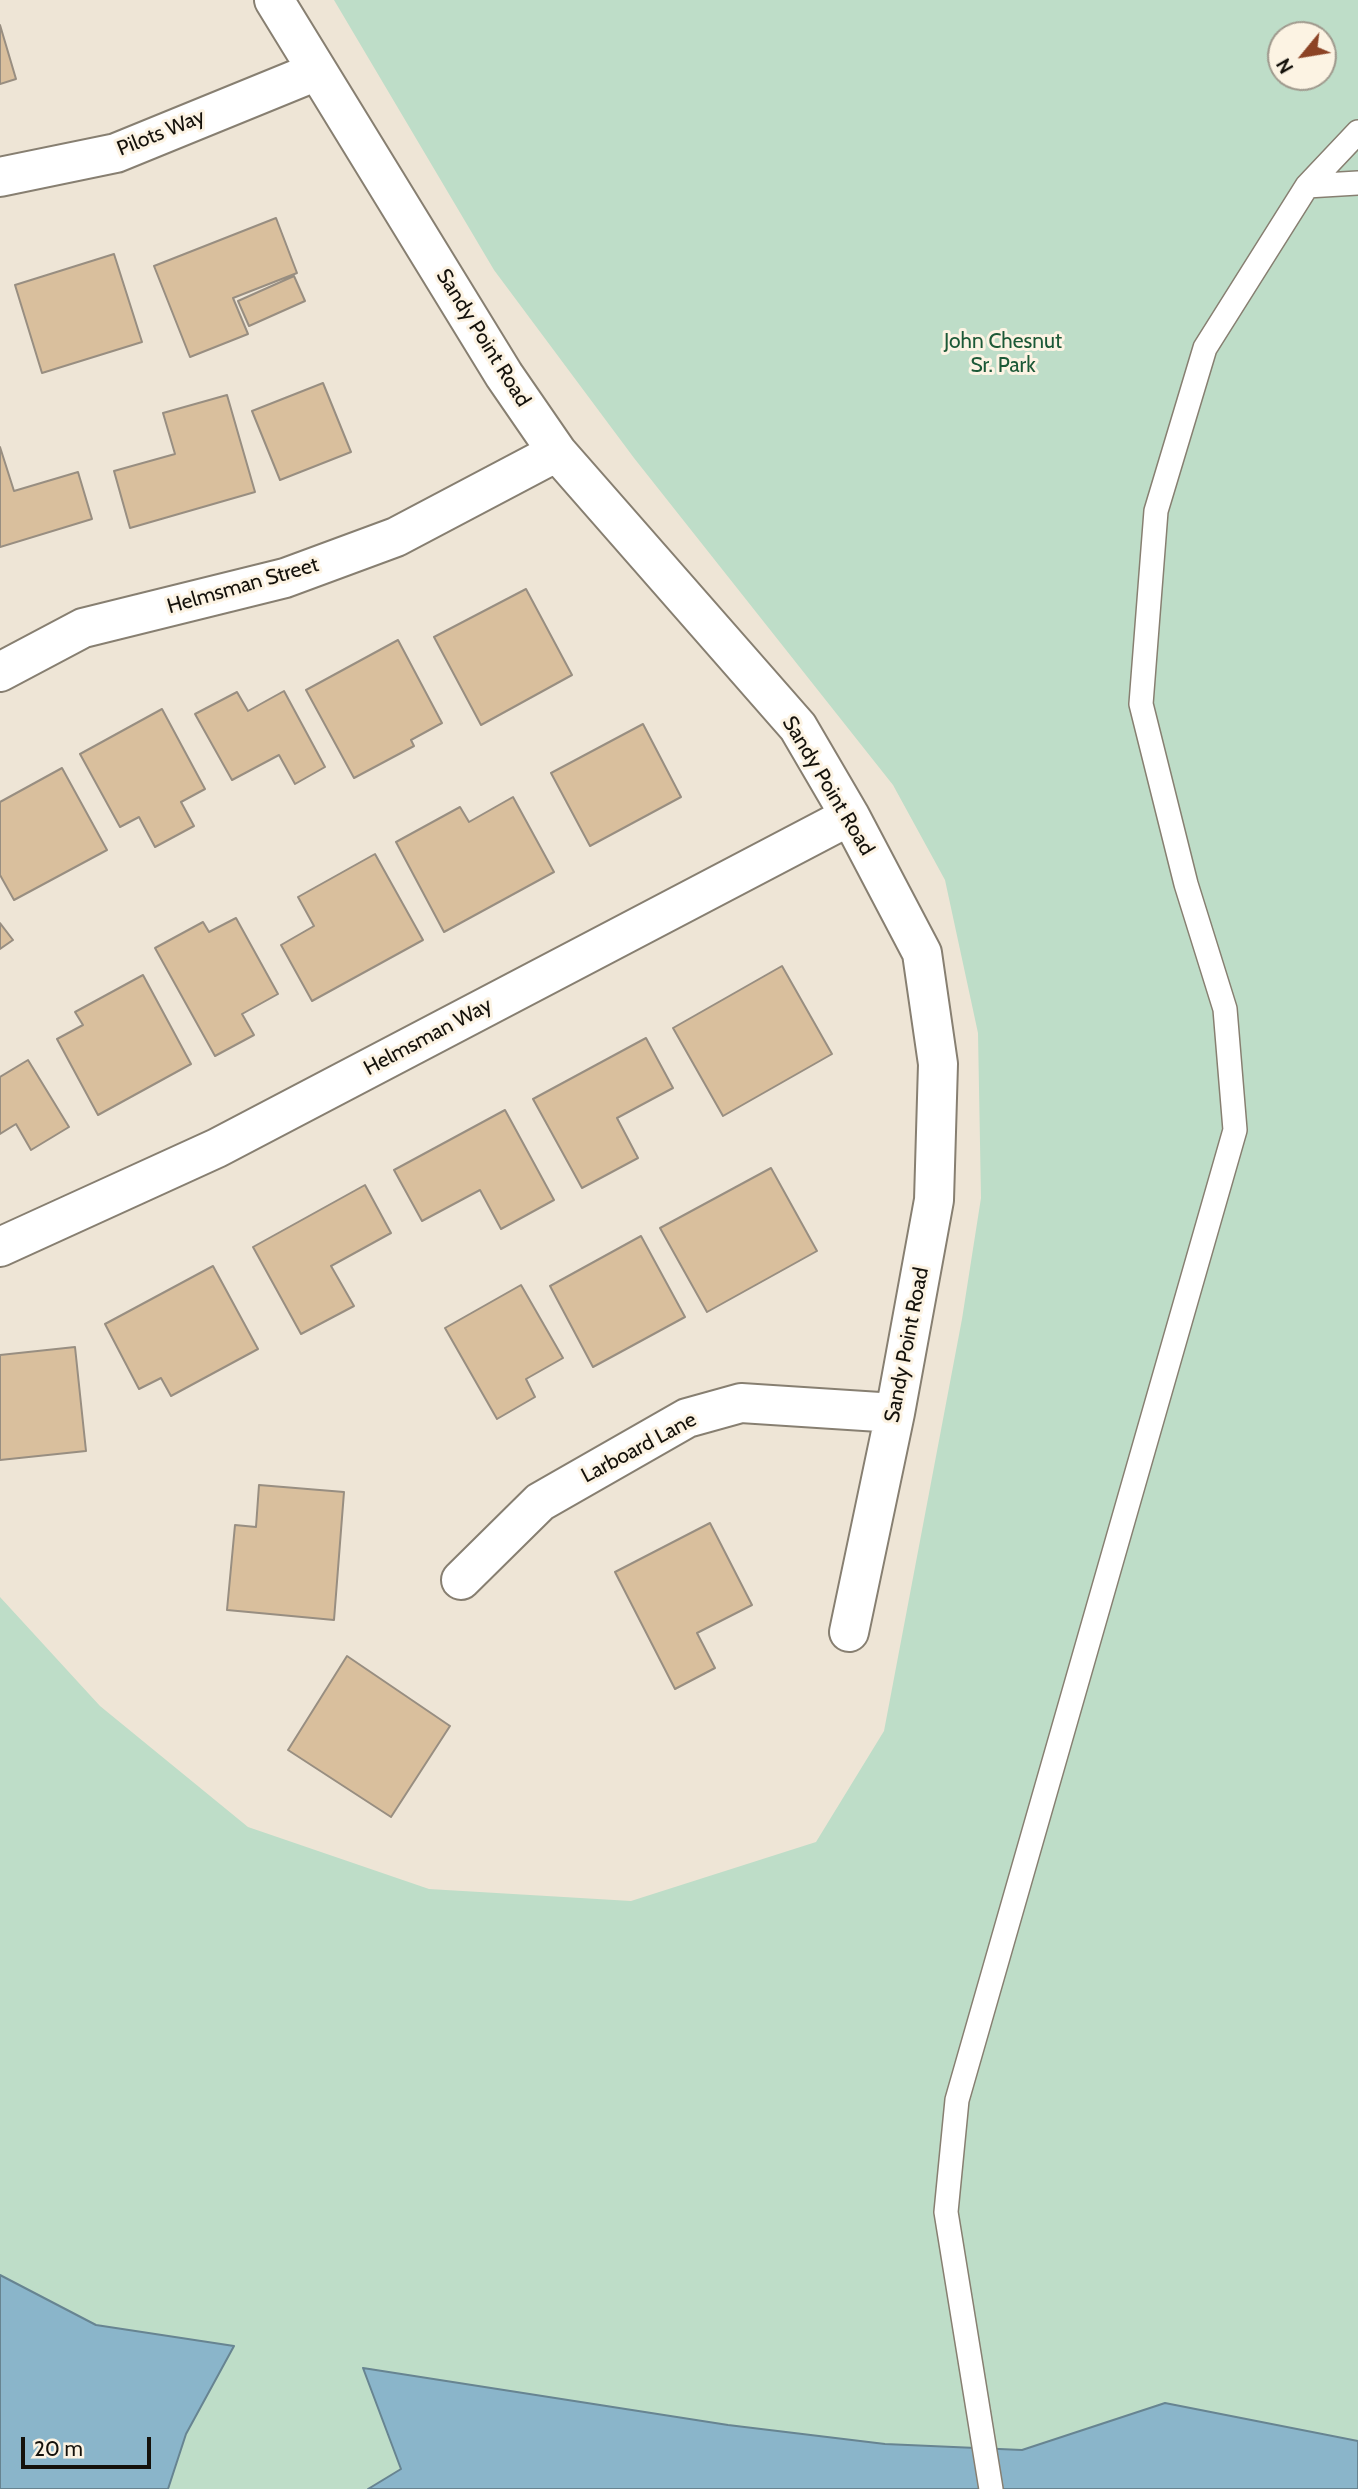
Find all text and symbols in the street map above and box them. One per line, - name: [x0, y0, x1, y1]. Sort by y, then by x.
- north arrow: [1267, 21, 1337, 91]
- text: N: [1272, 54, 1298, 77]
- street label: Pilots Way: [113, 104, 209, 162]
- street label: Sandy Point Road: [431, 264, 535, 412]
- park label: John Chesnut Sr. Park: [944, 329, 1062, 379]
- street label: Helmsman Street: [164, 552, 322, 620]
- street label: Sandy Point Road: [777, 712, 879, 860]
- street label: Helmsman Way: [360, 993, 496, 1081]
- street label: Sandy Point Road: [880, 1265, 934, 1425]
- street label: Larboard Lane: [577, 1407, 701, 1489]
- scale bar: [24, 2422, 154, 2466]
- text: 20 m: [34, 2436, 83, 2461]

